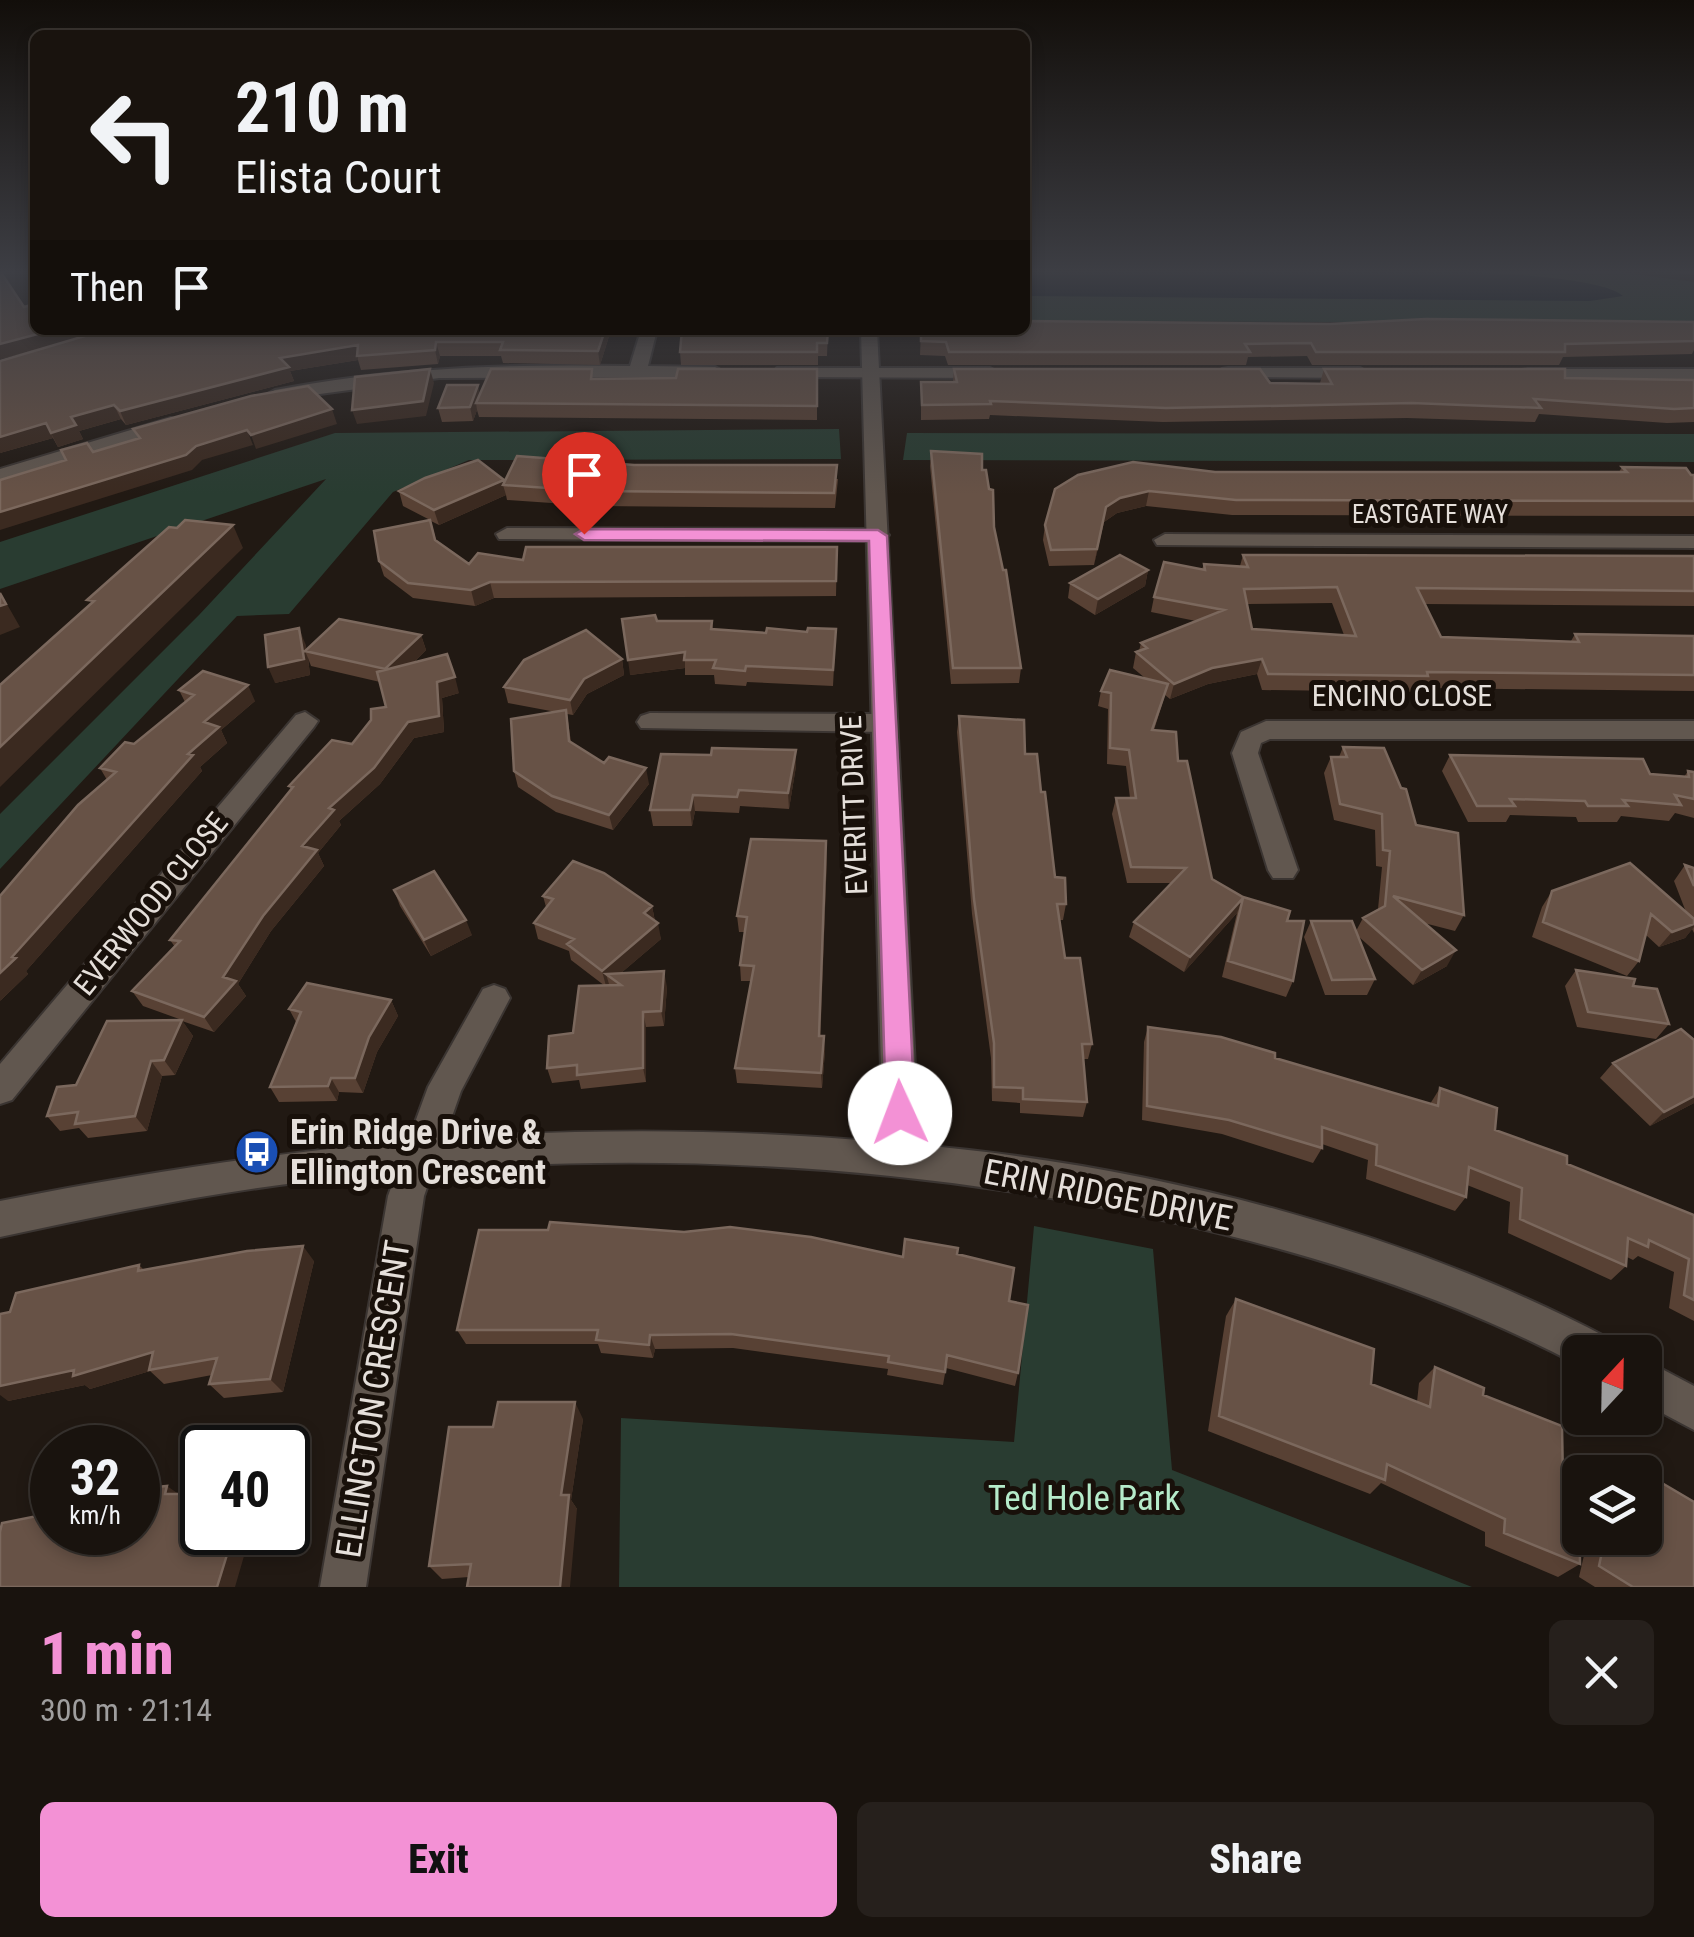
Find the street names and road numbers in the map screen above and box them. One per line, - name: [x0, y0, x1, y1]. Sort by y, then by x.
- street label: EASTGATE WAY: [1352, 500, 1508, 529]
- street label: ENCINO CLOSE: [1312, 678, 1492, 713]
- street label: EVERITT DRIVE: [833, 715, 874, 895]
- street label: EVERWOOD CLOSE: [66, 806, 235, 1002]
- street label: ERIN RIDGE DRIVE: [980, 1151, 1236, 1240]
- street label: ELLINGTON CRESCENT: [328, 1237, 419, 1561]

